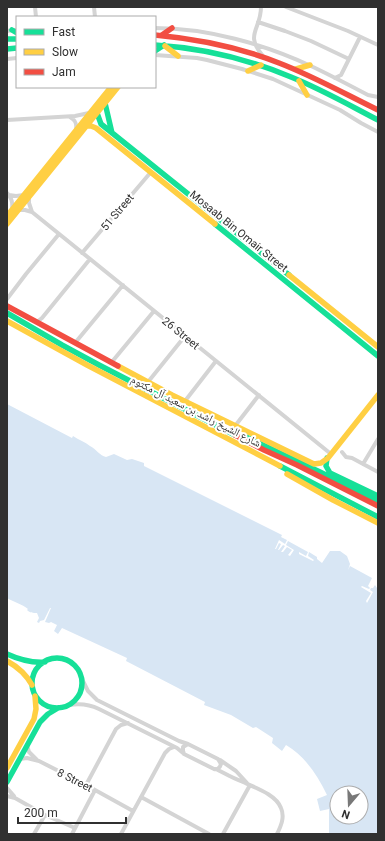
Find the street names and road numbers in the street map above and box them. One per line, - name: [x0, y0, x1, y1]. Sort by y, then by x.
- street label: Mosaab Bin Omair Street: [187, 188, 291, 275]
- street label: 51 Street: [98, 191, 137, 233]
- street label: 26 Street: [159, 314, 202, 353]
- street label: شارع الشيخ راشد بن سعيد آل مكتوم: [129, 373, 263, 450]
- street label: 8 Street: [55, 766, 95, 795]

